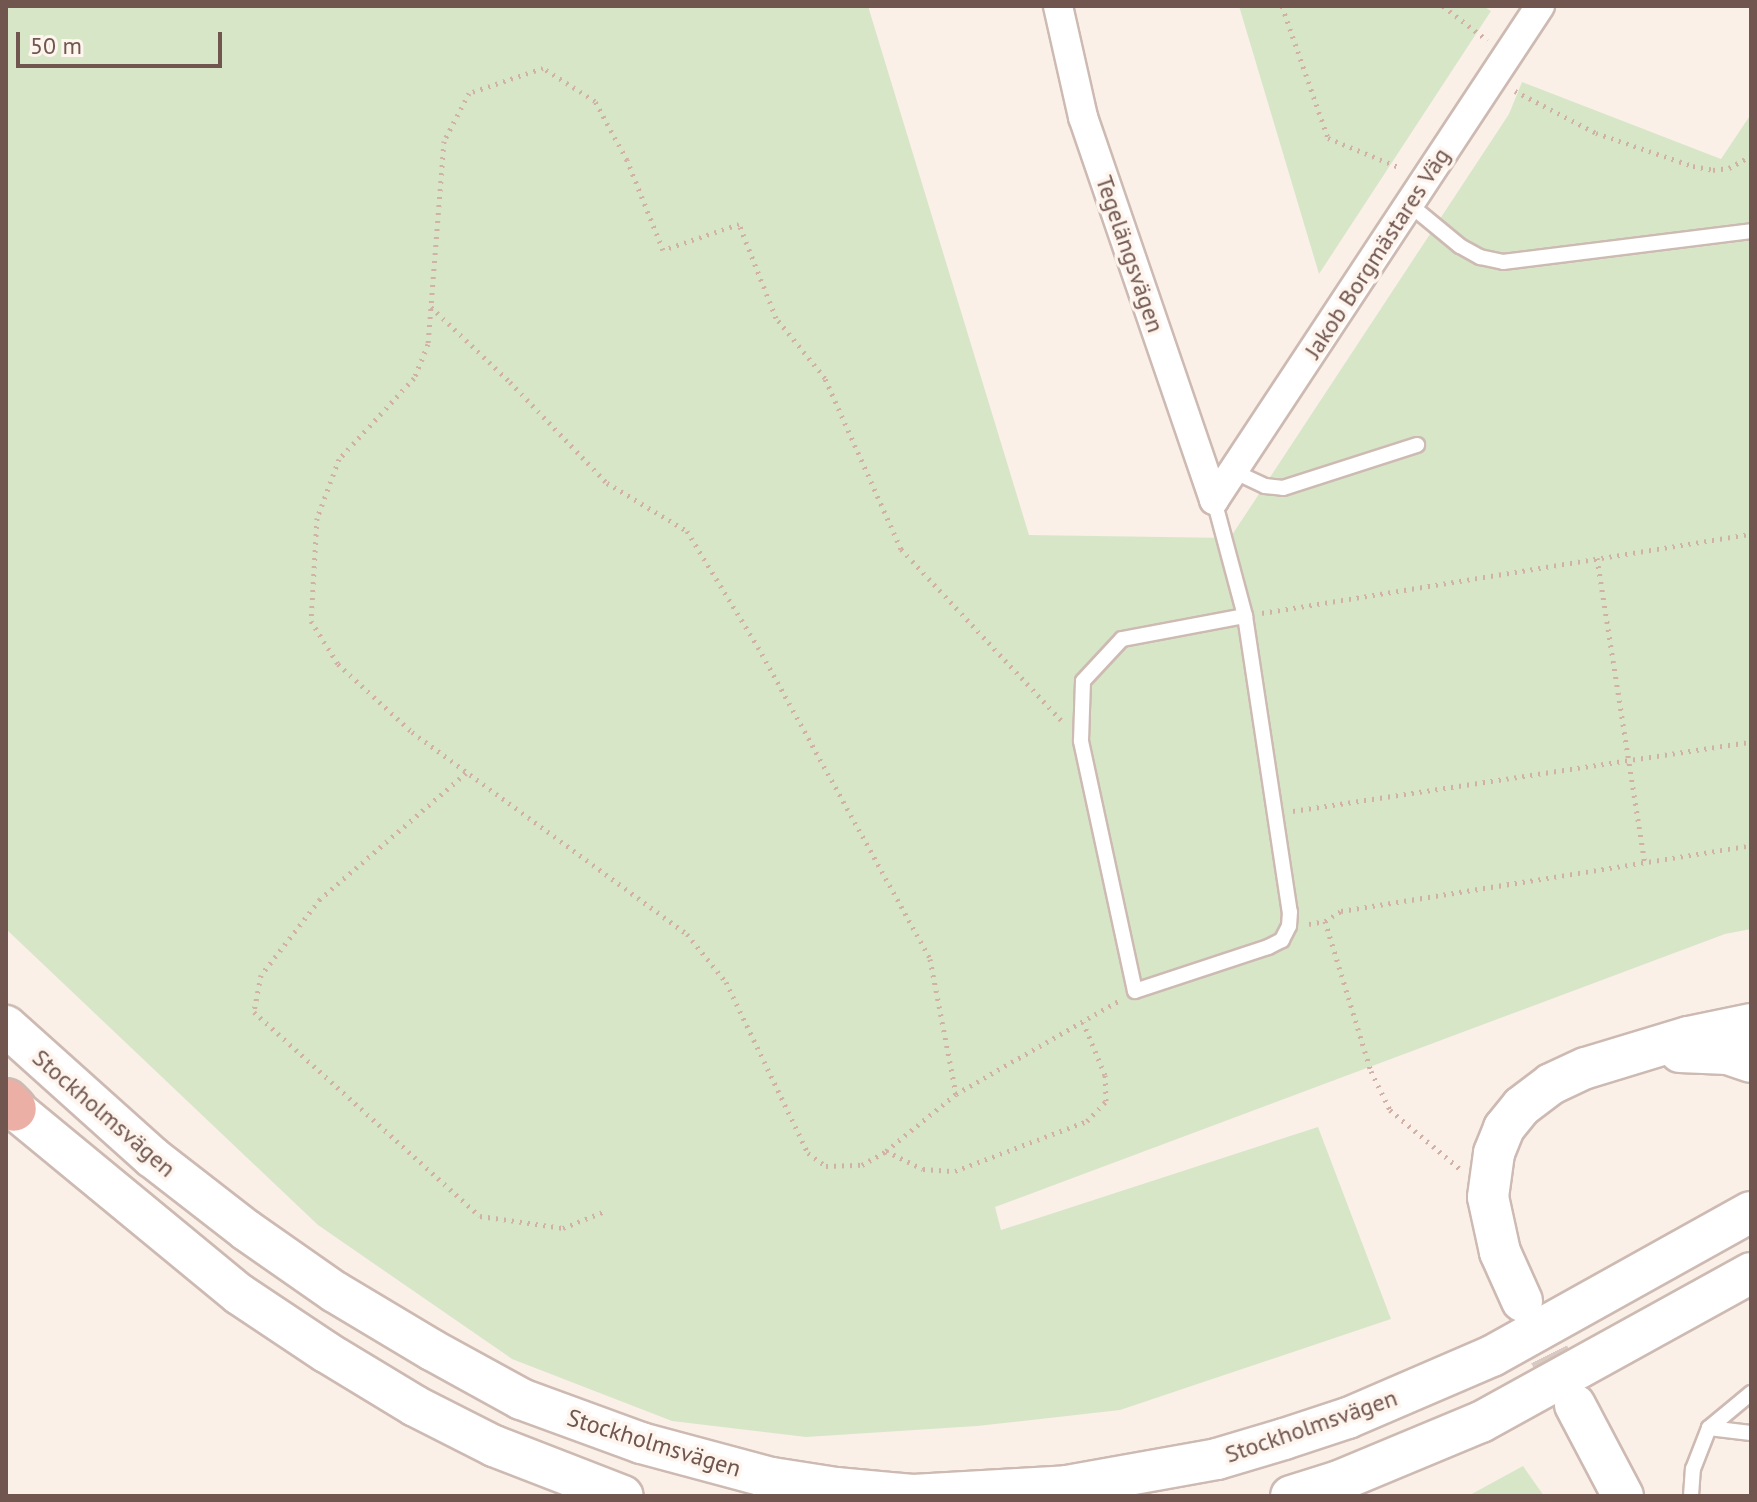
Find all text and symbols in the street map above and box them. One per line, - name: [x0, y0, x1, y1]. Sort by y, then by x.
- scale bar: [20, 16, 226, 66]
- text: 50 m: [30, 30, 82, 61]
- street label: Jakob Borgmästares Väg: [1298, 142, 1456, 364]
- street label: Tegelängsvägen: [1090, 172, 1170, 336]
- street label: Stockholmsvägen: [27, 1043, 181, 1183]
- street label: Stockholmsvägen: [1221, 1383, 1401, 1469]
- street label: Stockholmsvägen: [564, 1403, 744, 1483]

